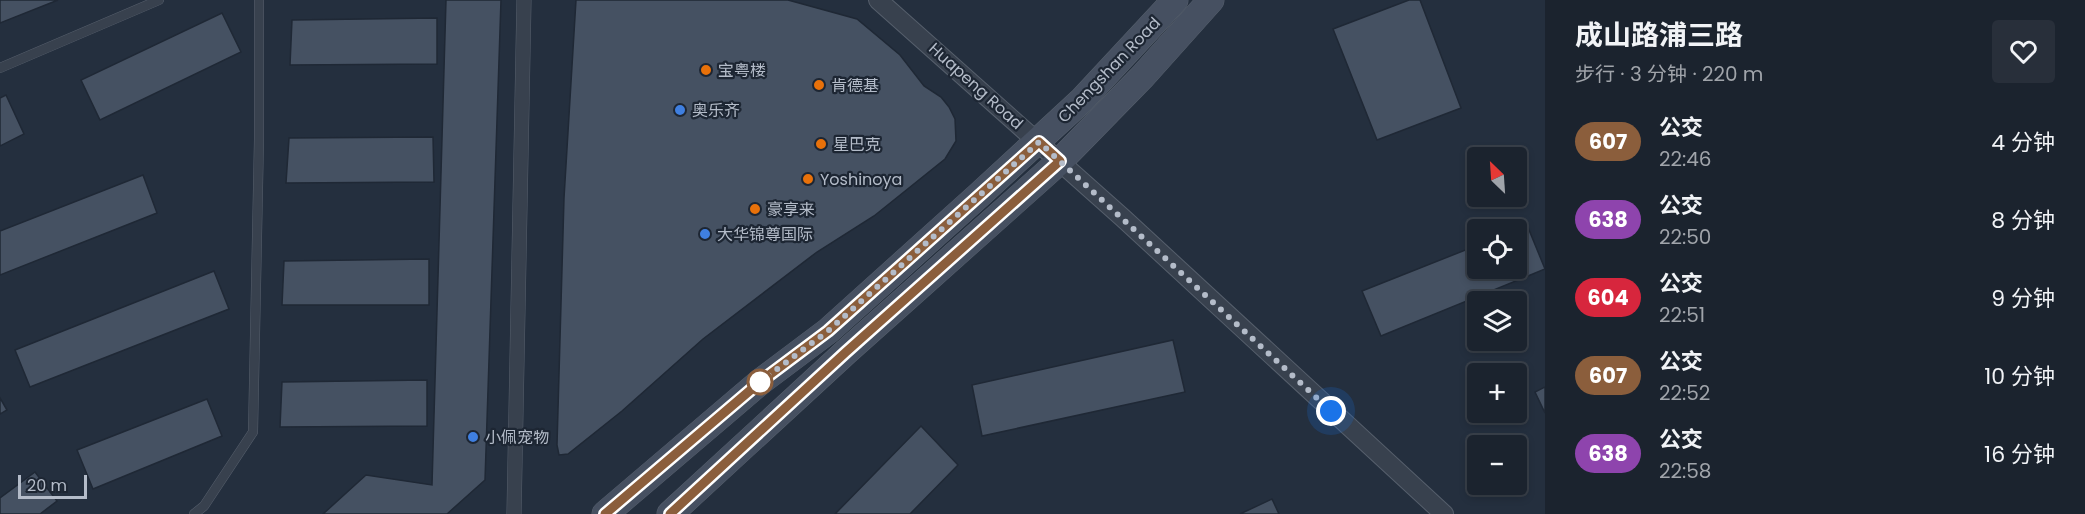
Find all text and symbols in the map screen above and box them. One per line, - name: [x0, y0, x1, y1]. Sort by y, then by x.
- street label: Chengshan Road: [1052, 12, 1166, 128]
- text: 成山路浦三路: [1575, 16, 1743, 55]
- button: heart: [1992, 20, 2055, 83]
- street label: Huapeng Road: [924, 37, 1028, 135]
- place label: 宝粤楼: [718, 59, 766, 82]
- text: 步行 · 3 分钟 · 220 m: [1575, 60, 1763, 88]
- marker: 宝粤楼: [699, 63, 713, 77]
- place label: 肯德基: [831, 74, 879, 97]
- marker: 肯德基: [812, 78, 826, 92]
- place label: 奥乐齐: [692, 99, 740, 122]
- marker: 奥乐齐: [673, 103, 687, 117]
- text: 公交: [1659, 112, 1703, 143]
- text: 607: [1589, 127, 1627, 156]
- text: 4 分钟: [1991, 127, 2055, 158]
- place label: 星巴克: [833, 133, 881, 156]
- marker: 星巴克: [814, 137, 828, 151]
- text: 22:46: [1659, 145, 1712, 173]
- north arrow: [1467, 147, 1527, 207]
- map controls: [1467, 147, 1527, 495]
- place label: Yoshinoya: [820, 168, 902, 191]
- marker: Yoshinoya: [801, 172, 815, 186]
- text: 公交: [1659, 190, 1703, 221]
- place label: 豪享来: [767, 198, 815, 221]
- marker: 豪享来: [748, 202, 762, 216]
- text: 638: [1588, 205, 1628, 234]
- text: 8 分钟: [1991, 205, 2055, 236]
- button: locate: [1467, 219, 1527, 279]
- place label: 大华锦尊国际: [717, 223, 813, 246]
- text: 22:50: [1659, 223, 1711, 251]
- marker: 大华锦尊国际: [698, 227, 712, 241]
- text: 公交: [1659, 268, 1703, 299]
- text: 604: [1587, 283, 1629, 312]
- text: 9 分钟: [1991, 283, 2055, 314]
- button: layers: [1467, 291, 1527, 351]
- text: 22:51: [1659, 301, 1705, 329]
- text: 公交: [1659, 346, 1703, 377]
- text: 607: [1589, 361, 1627, 390]
- text: 10 分钟: [1984, 361, 2055, 392]
- button: +: [1467, 363, 1527, 423]
- unlabelled marker: [747, 369, 773, 395]
- text: 22:52: [1659, 379, 1710, 407]
- your location: [1316, 396, 1346, 426]
- text: 公交: [1659, 424, 1703, 455]
- place label: 小佩宠物: [485, 426, 549, 449]
- marker: 小佩宠物: [466, 430, 480, 444]
- button: −: [1467, 435, 1527, 495]
- text: 638: [1588, 439, 1628, 468]
- text: 16 分钟: [1984, 439, 2055, 470]
- text: 22:58: [1659, 457, 1711, 485]
- scale bar: [18, 472, 87, 500]
- text: 20 m: [27, 474, 67, 497]

